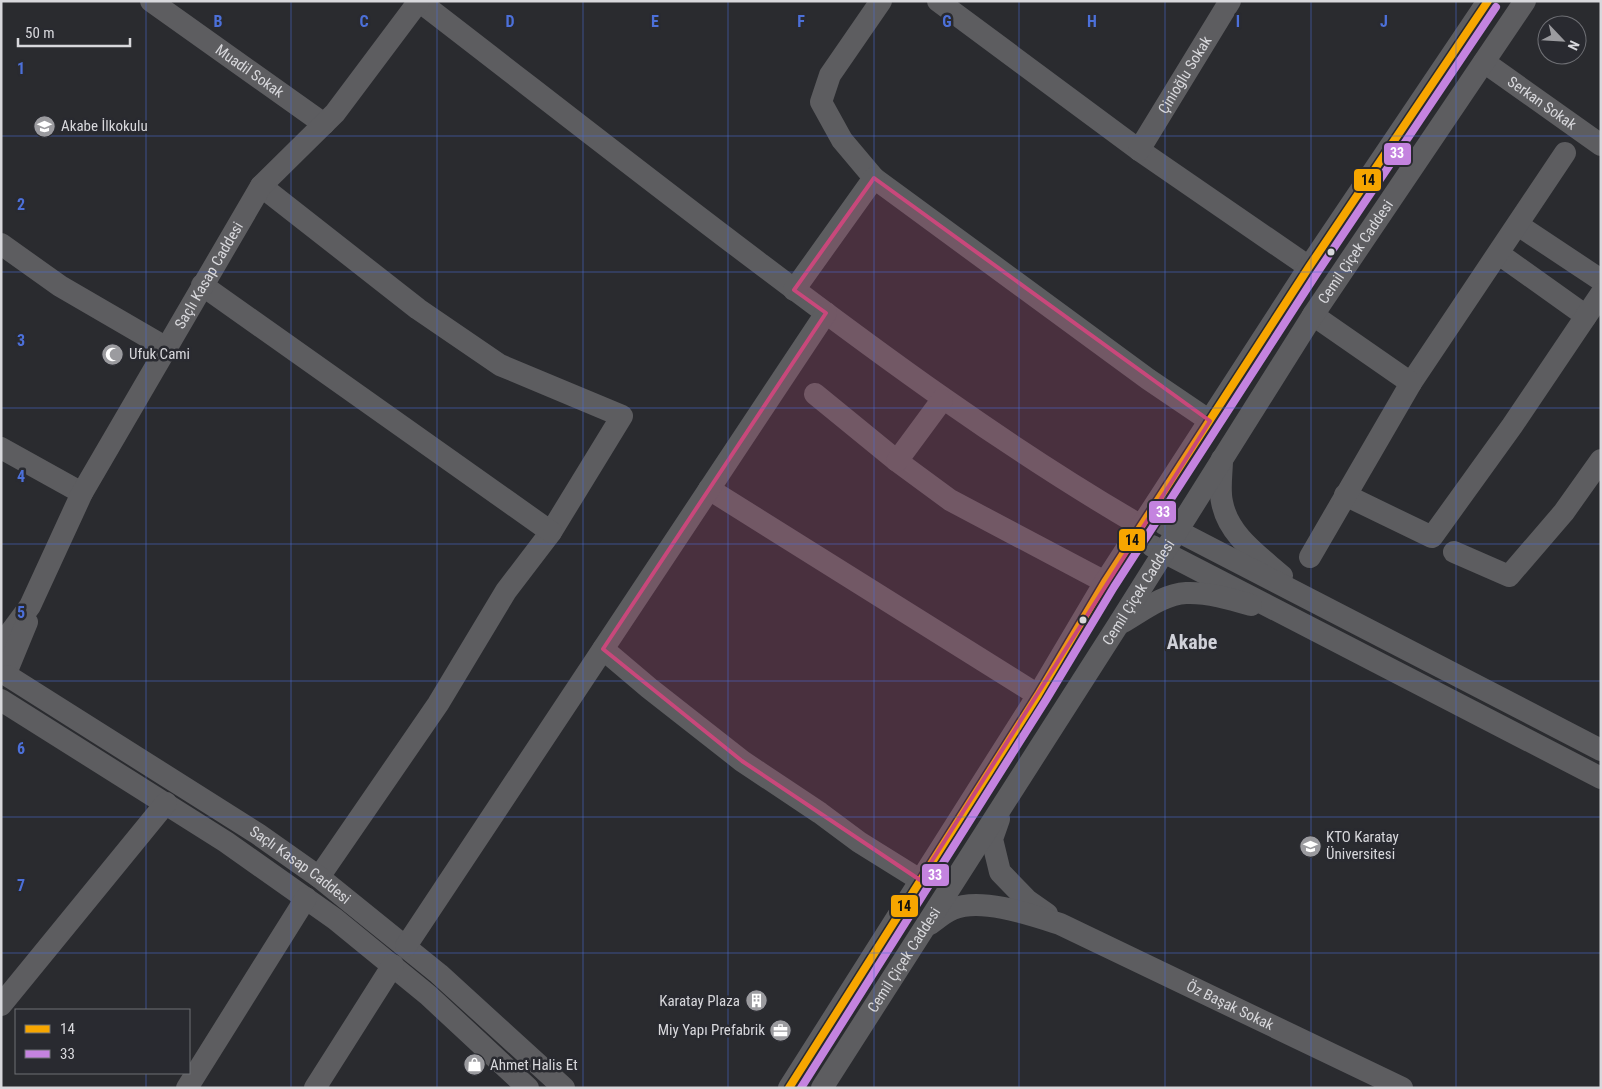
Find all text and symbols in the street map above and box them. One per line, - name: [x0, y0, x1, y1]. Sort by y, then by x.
- text: B: [214, 12, 223, 31]
- text: C: [359, 12, 369, 31]
- text: D: [505, 12, 515, 31]
- text: E: [651, 12, 659, 31]
- text: F: [797, 12, 805, 31]
- text: G: [942, 12, 952, 31]
- text: H: [1087, 12, 1097, 31]
- text: I: [1236, 12, 1240, 31]
- text: J: [1380, 12, 1388, 31]
- scale bar: [18, 15, 130, 47]
- north arrow: [1537, 15, 1587, 65]
- text: 50 m: [25, 24, 55, 42]
- street label: Çinioğlu Sokak: [1154, 33, 1216, 117]
- text: N: [1565, 38, 1583, 53]
- street label: Muadil Sokak: [212, 41, 287, 102]
- text: 1: [17, 59, 25, 78]
- street label: Serkan Sokak: [1504, 73, 1580, 134]
- school or university icon: Akabe İlkokulu: [33, 114, 57, 138]
- place label: Akabe İlkokulu: [61, 117, 148, 135]
- line badge: 33: [1383, 142, 1412, 166]
- text: 33: [1390, 145, 1404, 161]
- line badge: 14: [1353, 168, 1382, 192]
- text: 14: [1361, 172, 1375, 188]
- text: 2: [17, 195, 25, 214]
- street label: Cemil Çiçek Caddesi: [1314, 197, 1397, 307]
- street label: Saçlı Kasap Caddesi: [171, 219, 247, 332]
- unlabelled marker: [1326, 247, 1336, 257]
- text: 3: [17, 331, 25, 350]
- mosque icon: Ufuk Cami: [101, 342, 125, 366]
- place label: Ufuk Cami: [129, 345, 190, 363]
- text: 4: [17, 467, 25, 486]
- line badge: 33: [1148, 500, 1177, 524]
- text: 33: [1156, 504, 1170, 520]
- line badge: 14: [1118, 528, 1146, 552]
- text: 14: [1125, 532, 1139, 548]
- street label: Cemil Çiçek Caddesi: [1098, 536, 1178, 649]
- text: 5: [17, 603, 25, 622]
- unlabelled marker: [1078, 615, 1088, 625]
- district label: Akabe: [1167, 630, 1217, 654]
- text: 6: [17, 739, 25, 758]
- street label: Saçlı Kasap Caddesi: [246, 822, 354, 908]
- place label: KTO Karatay Üniversitesi: [1326, 828, 1399, 863]
- school or university icon: KTO Karatay Üniversitesi: [1298, 834, 1322, 858]
- line badge: 33: [921, 863, 950, 887]
- text: 33: [928, 867, 942, 883]
- text: 7: [17, 876, 25, 895]
- line badge: 14: [890, 894, 919, 918]
- text: 14: [897, 898, 911, 914]
- street label: Cemil Çiçek Caddesi: [864, 904, 944, 1016]
- street label: Öz Başak Sokak: [1183, 977, 1277, 1034]
- building icon: Karatay Plaza: [744, 989, 768, 1013]
- place label: Karatay Plaza: [659, 992, 740, 1010]
- legend: [15, 1009, 190, 1074]
- office icon: Miy Yapı Prefabrik: [769, 1018, 793, 1042]
- text: 14: [60, 1020, 75, 1038]
- place label: Miy Yapı Prefabrik: [658, 1021, 765, 1039]
- text: 33: [60, 1045, 75, 1063]
- shop icon: Ahmet Halis Et: [462, 1053, 486, 1077]
- place label: Ahmet Halis Et: [490, 1056, 578, 1074]

